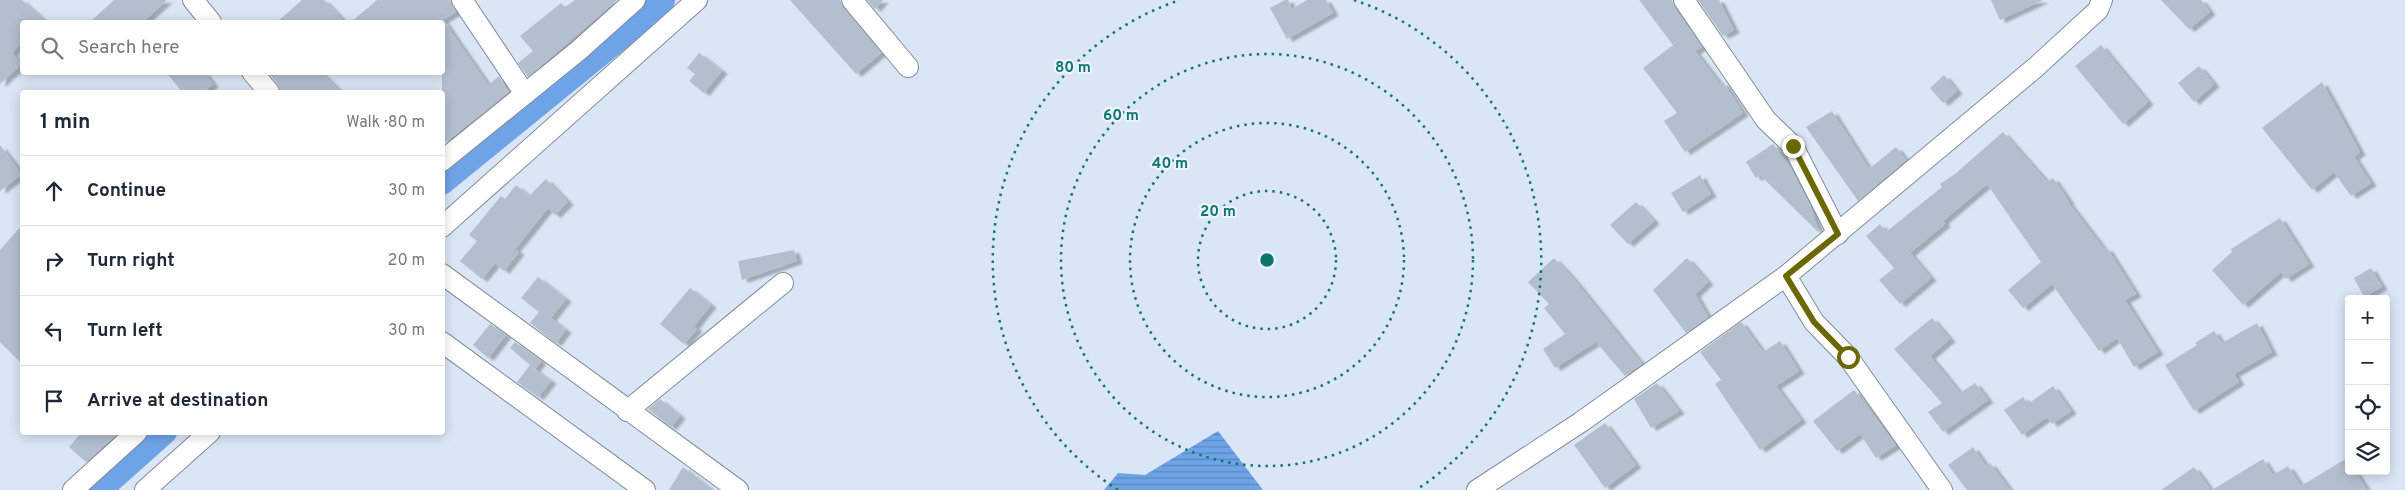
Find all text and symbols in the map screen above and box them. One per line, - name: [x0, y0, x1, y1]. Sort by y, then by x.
- search box: [20, 20, 445, 75]
- icon: search: [38, 34, 66, 62]
- text: Search here: [78, 36, 180, 60]
- text: 80 m: [1055, 59, 1091, 78]
- text: 60 m: [1103, 107, 1139, 126]
- text: 1 min: [40, 109, 90, 136]
- text: Walk · 80 m: [346, 113, 425, 133]
- route end: [1782, 135, 1805, 158]
- text: 40 m: [1152, 155, 1188, 174]
- icon: ahead: [40, 177, 68, 205]
- text: Continue: [87, 179, 166, 203]
- text: 30 m: [388, 181, 425, 201]
- text: 20 m: [1200, 203, 1236, 222]
- icon: right: [40, 247, 68, 275]
- text: Turn right: [87, 249, 175, 273]
- text: 20 m: [388, 251, 425, 271]
- centre of rings: [1258, 251, 1276, 269]
- map controls: [2345, 295, 2390, 475]
- button: +: [2345, 295, 2390, 340]
- icon: left: [40, 317, 68, 345]
- text: Turn left: [87, 319, 163, 343]
- text: 30 m: [388, 321, 425, 341]
- button: −: [2345, 340, 2390, 385]
- route start: [1837, 346, 1860, 369]
- button: locate: [2345, 385, 2390, 430]
- icon: arrive: [40, 387, 68, 415]
- text: Arrive at destination: [87, 389, 268, 413]
- button: layers: [2345, 430, 2390, 475]

